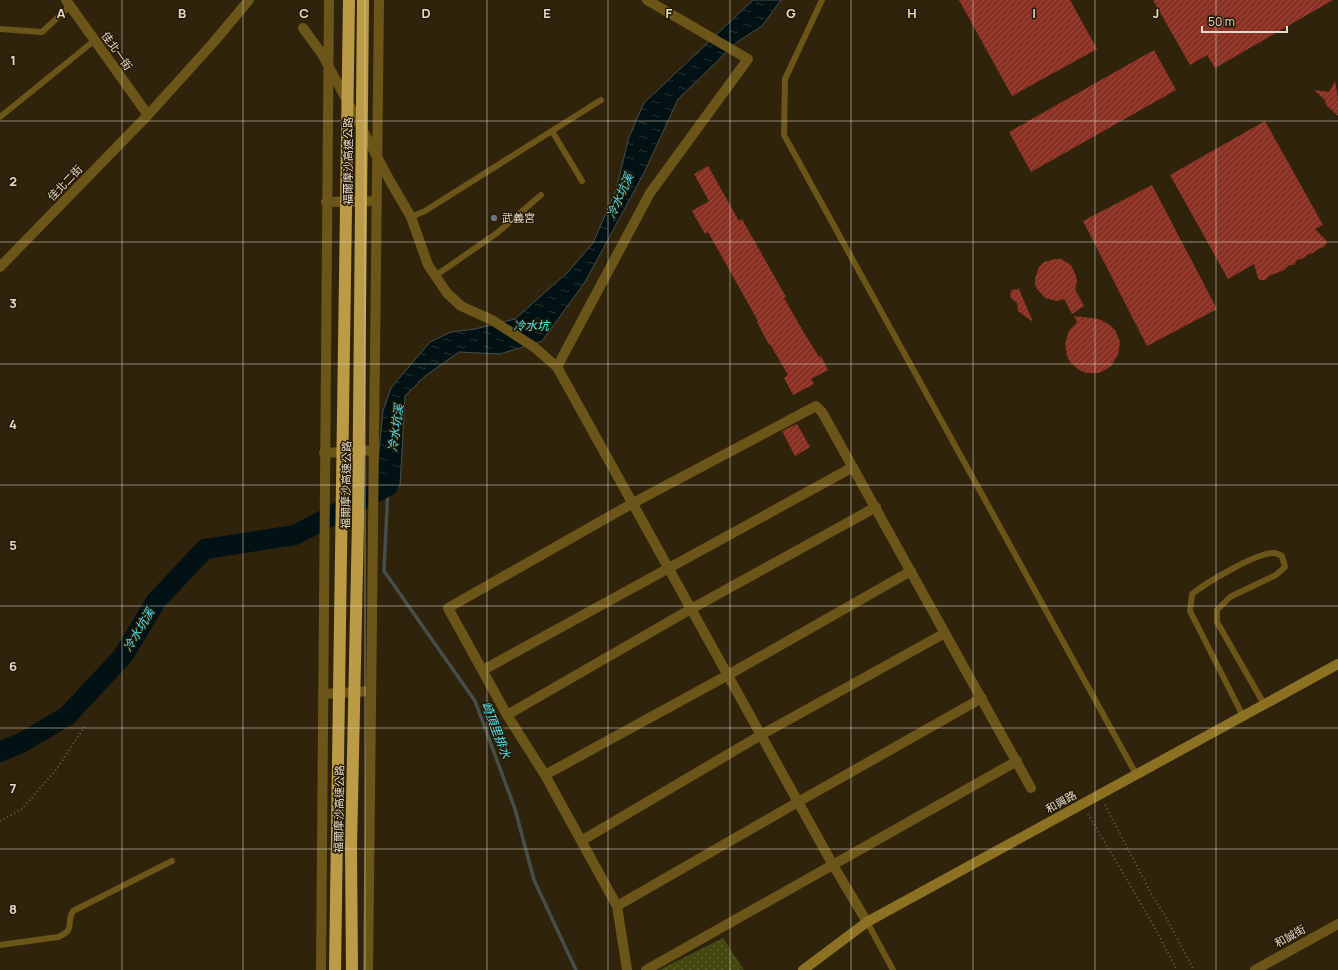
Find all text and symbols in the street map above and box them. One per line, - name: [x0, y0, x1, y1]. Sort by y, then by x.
- text: A: [57, 4, 66, 22]
- text: B: [178, 4, 186, 22]
- text: C: [299, 4, 309, 22]
- text: D: [421, 4, 431, 22]
- text: E: [543, 4, 551, 22]
- text: F: [666, 4, 673, 22]
- text: G: [786, 4, 796, 22]
- text: H: [907, 4, 917, 22]
- text: I: [1032, 4, 1036, 22]
- text: J: [1153, 4, 1159, 22]
- scale bar: [1202, 8, 1287, 34]
- text: 50 m: [1208, 13, 1235, 30]
- street label: 佳北一街: [99, 28, 136, 73]
- text: 1: [10, 51, 16, 69]
- street label: 福爾摩沙高速公路: [340, 117, 355, 205]
- street label: 佳北二街: [44, 162, 85, 204]
- water label: 冷水坑溪: [602, 169, 638, 221]
- text: 2: [9, 172, 17, 190]
- place label: 武義宮: [502, 210, 535, 225]
- marker: 武義宮: [489, 213, 499, 223]
- text: 3: [9, 294, 17, 312]
- water label: 冷水坑: [513, 317, 551, 334]
- water label: 冷水坑溪: [384, 401, 408, 453]
- text: 4: [9, 415, 17, 433]
- street label: 福爾摩沙高速公路: [337, 441, 354, 529]
- text: 5: [9, 536, 17, 554]
- water label: 冷水坑溪: [119, 603, 159, 655]
- text: 6: [9, 657, 17, 675]
- water label: 崎頂里排水: [478, 699, 516, 762]
- street label: 福爾摩沙高速公路: [330, 765, 347, 853]
- text: 7: [10, 779, 17, 797]
- street label: 和興路: [1043, 787, 1079, 816]
- text: 8: [9, 900, 17, 918]
- street label: 和誠街: [1272, 921, 1308, 950]

